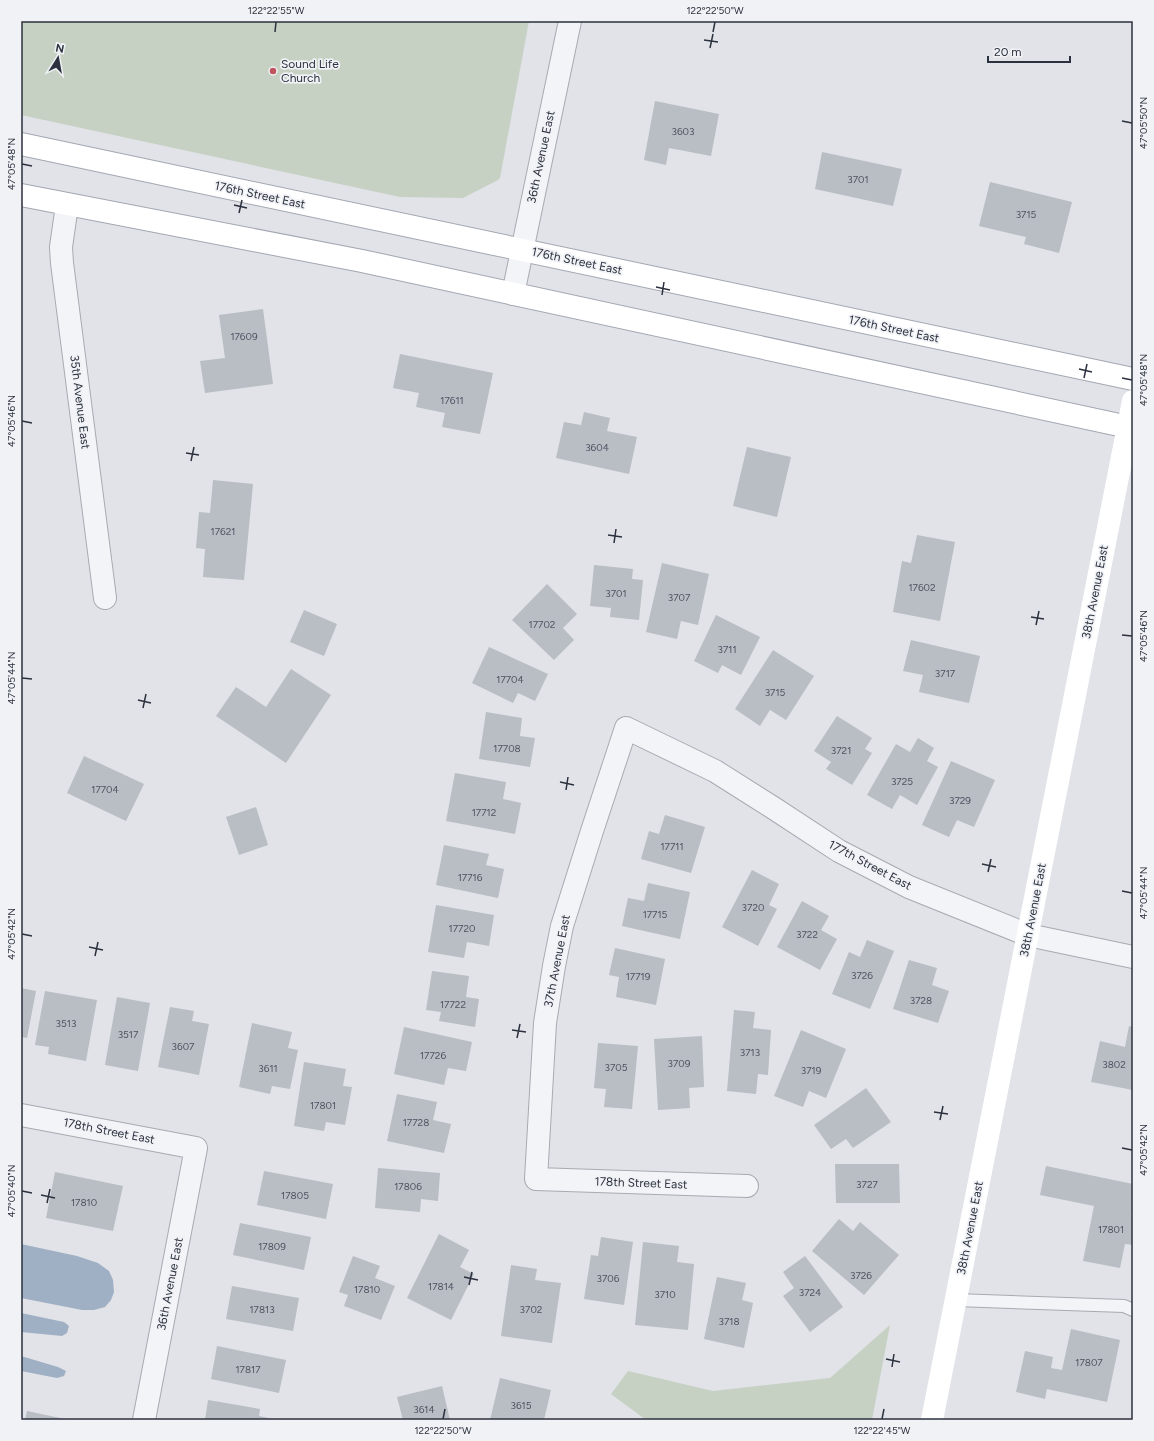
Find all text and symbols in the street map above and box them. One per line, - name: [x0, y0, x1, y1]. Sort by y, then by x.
- text: 122°22'55"W: [248, 4, 305, 17]
- text: 122°22'50"W: [686, 4, 744, 17]
- north arrow: [38, 38, 78, 78]
- scale bar: [988, 38, 1070, 64]
- text: N: [54, 41, 65, 56]
- text: 20 m: [994, 45, 1022, 59]
- place label: Sound Life Church: [281, 57, 339, 85]
- marker: Sound Life Church: [268, 66, 278, 76]
- text: 47°05'50"N: [1137, 97, 1150, 149]
- street label: 36th Avenue East: [524, 109, 558, 205]
- house number: 3603: [672, 125, 694, 138]
- text: 47°05'48"N: [5, 138, 18, 190]
- house number: 3701: [847, 173, 869, 186]
- street label: 176th Street East: [213, 179, 307, 212]
- house number: 3715: [1016, 208, 1037, 221]
- street label: 176th Street East: [530, 245, 624, 278]
- street label: 176th Street East: [847, 313, 941, 346]
- house number: 17609: [230, 330, 258, 343]
- street label: 35th Avenue East: [67, 354, 93, 450]
- text: 47°05'48"N: [1137, 354, 1150, 406]
- house number: 17611: [440, 394, 464, 407]
- text: 47°05'46"N: [5, 395, 18, 447]
- house number: 3604: [585, 441, 609, 454]
- house number: 17621: [211, 525, 235, 538]
- street label: 38th Avenue East: [1079, 544, 1111, 640]
- house number: 17602: [908, 581, 936, 594]
- house number: 3701: [605, 587, 627, 600]
- house number: 3707: [668, 591, 691, 604]
- text: 47°05'46"N: [1137, 610, 1150, 662]
- house number: 17702: [529, 618, 555, 631]
- house number: 3711: [717, 643, 737, 656]
- text: 47°05'44"N: [5, 652, 18, 704]
- house number: 3717: [935, 667, 956, 680]
- house number: 17704: [496, 673, 524, 686]
- house number: 3715: [765, 686, 786, 699]
- house number: 17708: [493, 742, 521, 755]
- house number: 3721: [831, 744, 851, 757]
- house number: 3725: [891, 775, 913, 788]
- house number: 17704: [91, 783, 119, 796]
- house number: 3729: [949, 794, 971, 807]
- house number: 17712: [472, 806, 496, 819]
- street label: 177th Street East: [826, 837, 914, 893]
- house number: 17711: [660, 840, 684, 853]
- street label: 38th Avenue East: [1017, 862, 1049, 958]
- text: 47°05'44"N: [1137, 867, 1150, 919]
- house number: 17716: [458, 871, 483, 884]
- house number: 3720: [742, 901, 764, 914]
- text: 47°05'42"N: [5, 908, 18, 960]
- house number: 17715: [643, 908, 668, 921]
- street label: 37th Avenue East: [541, 913, 573, 1009]
- house number: 17720: [449, 922, 475, 935]
- house number: 3722: [796, 928, 818, 941]
- house number: 3726: [851, 969, 873, 982]
- house number: 17719: [626, 970, 651, 983]
- house number: 3728: [910, 994, 932, 1007]
- house number: 17722: [440, 998, 466, 1011]
- house number: 3513: [56, 1017, 76, 1030]
- house number: 3517: [118, 1028, 139, 1041]
- house number: 3607: [172, 1040, 195, 1053]
- house number: 3713: [740, 1046, 760, 1059]
- house number: 17726: [420, 1049, 446, 1062]
- house number: 3709: [668, 1057, 691, 1070]
- house number: 3802: [1102, 1058, 1126, 1071]
- house number: 3705: [605, 1061, 628, 1074]
- house number: 3611: [258, 1062, 278, 1075]
- house number: 3719: [801, 1064, 822, 1077]
- house number: 17801: [310, 1099, 336, 1112]
- street label: 178th Street East: [62, 1115, 156, 1147]
- house number: 17728: [403, 1116, 429, 1129]
- text: 47°05'42"N: [1137, 1124, 1150, 1176]
- text: 47°05'40"N: [5, 1165, 18, 1218]
- street label: 178th Street East: [594, 1174, 688, 1192]
- house number: 3727: [856, 1178, 879, 1191]
- house number: 17806: [394, 1180, 422, 1193]
- street label: 38th Avenue East: [954, 1180, 986, 1276]
- house number: 17805: [281, 1189, 309, 1202]
- house number: 17810: [71, 1196, 97, 1209]
- house number: 17801: [1098, 1223, 1124, 1236]
- street label: 36th Avenue East: [154, 1236, 186, 1332]
- house number: 17809: [258, 1240, 286, 1253]
- house number: 3726: [850, 1269, 872, 1282]
- house number: 3706: [597, 1272, 620, 1285]
- house number: 17814: [428, 1280, 454, 1293]
- house number: 17810: [354, 1283, 380, 1296]
- house number: 3724: [799, 1286, 821, 1299]
- house number: 3710: [654, 1288, 676, 1301]
- house number: 17813: [249, 1303, 275, 1316]
- house number: 3702: [520, 1303, 542, 1316]
- house number: 3718: [718, 1315, 740, 1328]
- house number: 17807: [1075, 1356, 1103, 1369]
- house number: 17817: [235, 1363, 261, 1376]
- house number: 3615: [511, 1399, 532, 1412]
- house number: 3614: [413, 1403, 435, 1416]
- text: 122°22'50"W: [414, 1424, 472, 1437]
- text: 122°22'45"W: [854, 1424, 911, 1437]

